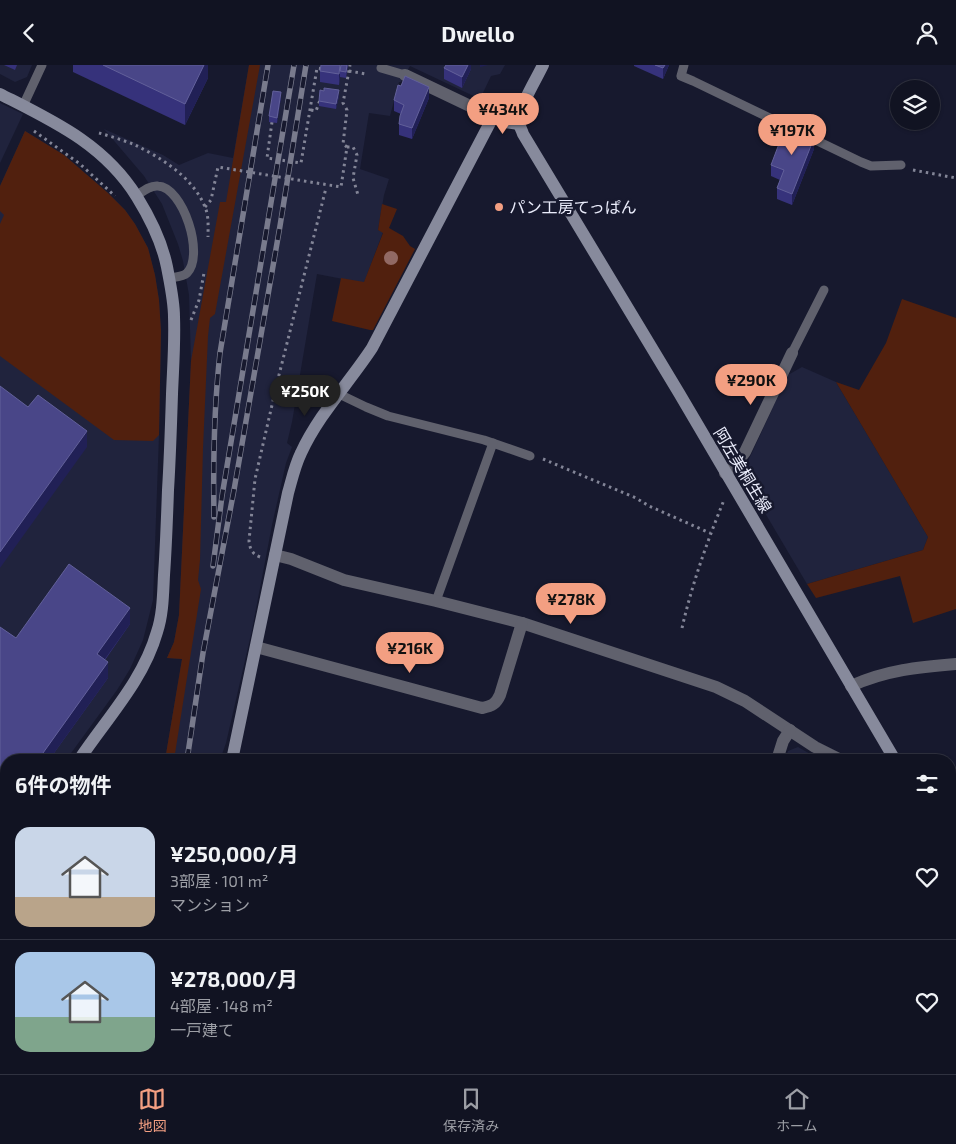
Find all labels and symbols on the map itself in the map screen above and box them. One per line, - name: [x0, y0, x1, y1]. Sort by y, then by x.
- pin: ¥434K: [468, 93, 538, 135]
- pin: ¥197K: [757, 113, 827, 156]
- place label: パン工房てっぱん: [509, 197, 637, 216]
- marker: パン工房てっぱん: [493, 201, 505, 213]
- pin: ¥290K: [716, 363, 786, 406]
- pin: ¥250K: [270, 375, 340, 417]
- street label: 阿左美桐生線: [711, 424, 776, 516]
- pin: ¥278K: [536, 583, 606, 625]
- pin: ¥216K: [375, 631, 445, 674]

